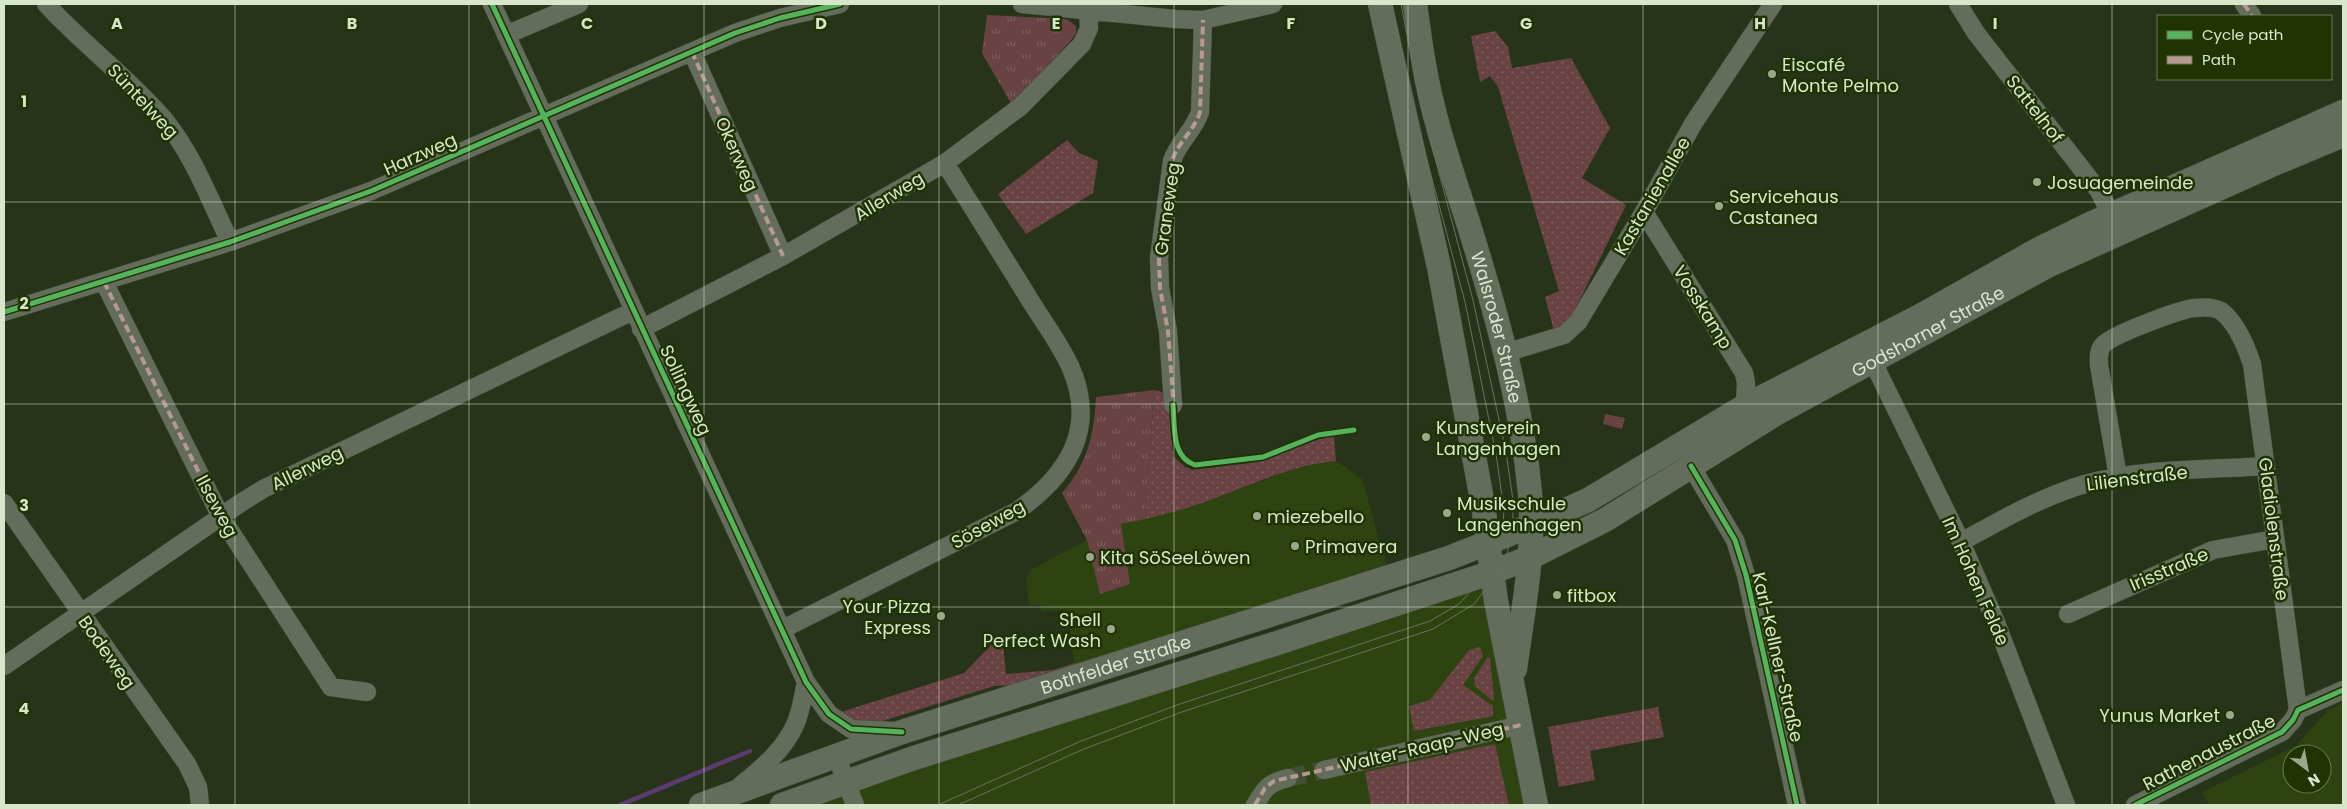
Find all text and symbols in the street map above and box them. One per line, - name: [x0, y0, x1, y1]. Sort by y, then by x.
- text: A: [111, 12, 123, 35]
- text: B: [347, 12, 357, 35]
- text: C: [581, 12, 593, 35]
- text: D: [815, 12, 827, 35]
- text: E: [1052, 12, 1060, 35]
- text: F: [1287, 12, 1296, 35]
- text: G: [1520, 12, 1532, 35]
- text: H: [1754, 12, 1766, 35]
- text: I: [1993, 12, 1997, 35]
- legend: [2157, 15, 2332, 80]
- text: Cycle path: [2202, 24, 2283, 45]
- text: Path: [2202, 49, 2236, 70]
- place label: Eiscafé Monte Pelmo: [1782, 52, 1899, 98]
- street label: Süntelweg: [102, 58, 184, 144]
- marker: Eiscafé Monte Pelmo: [1766, 68, 1778, 80]
- street label: Sattelhof: [2000, 70, 2070, 148]
- text: 1: [21, 90, 27, 113]
- street label: Okerweg: [709, 113, 765, 195]
- street label: Harzweg: [379, 127, 461, 181]
- street label: Kastanienallee: [1608, 132, 1696, 260]
- street label: Graneweg: [1148, 161, 1186, 257]
- street label: Allerweg: [850, 165, 928, 227]
- place label: Josuagemeinde: [2047, 170, 2193, 195]
- marker: Josuagemeinde: [2031, 176, 2043, 188]
- place label: Servicehaus Castanea: [1729, 184, 1839, 230]
- marker: Servicehaus Castanea: [1713, 200, 1725, 212]
- street label: Walsroder Straße: [1465, 248, 1529, 405]
- street label: Vosskamp: [1667, 260, 1739, 354]
- street label: Godshorner Straße: [1847, 279, 2009, 383]
- text: 2: [19, 292, 29, 315]
- street label: Sollingweg: [654, 341, 718, 439]
- place label: Kunstverein Langenhagen: [1436, 415, 1561, 461]
- marker: Kunstverein Langenhagen: [1420, 431, 1432, 443]
- street label: Allerweg: [267, 440, 347, 496]
- street label: Gladiolenstraße: [2253, 456, 2295, 602]
- street label: Lilienstraße: [2085, 459, 2189, 497]
- street label: Ilseweg: [190, 470, 244, 542]
- place label: Musikschule Langenhagen: [1457, 491, 1582, 537]
- street label: Söseweg: [947, 493, 1029, 555]
- text: 3: [19, 494, 29, 517]
- place label: miezebello: [1267, 504, 1364, 529]
- marker: Musikschule Langenhagen: [1441, 507, 1453, 519]
- marker: miezebello: [1251, 510, 1263, 522]
- street label: Im Hohen Felde: [1936, 513, 2016, 649]
- place label: Primavera: [1305, 534, 1397, 559]
- marker: Primavera: [1289, 540, 1301, 552]
- street label: Irisstraße: [2126, 541, 2212, 597]
- place label: Kita SöSeeLöwen: [1100, 545, 1250, 570]
- marker: Kita SöSeeLöwen: [1084, 551, 1096, 563]
- street label: Karl-Kellner-Straße: [1746, 570, 1810, 744]
- place label: fitbox: [1567, 583, 1617, 608]
- marker: fitbox: [1551, 589, 1563, 601]
- place label: Your Pizza Express: [843, 594, 931, 640]
- place label: Shell Perfect Wash: [983, 607, 1101, 653]
- street label: Bodeweg: [73, 610, 141, 694]
- marker: Your Pizza Express: [935, 610, 947, 622]
- marker: Shell Perfect Wash: [1105, 623, 1117, 635]
- street label: Bothfelder Straße: [1037, 628, 1194, 700]
- text: 4: [19, 697, 30, 720]
- place label: Yunus Market: [2099, 703, 2220, 728]
- street label: Rathenaustraße: [2138, 708, 2280, 796]
- marker: Yunus Market: [2224, 709, 2236, 721]
- street label: Walter-Raap-Weg: [1338, 716, 1506, 778]
- north arrow: [2282, 744, 2332, 794]
- text: N: [2304, 769, 2324, 791]

